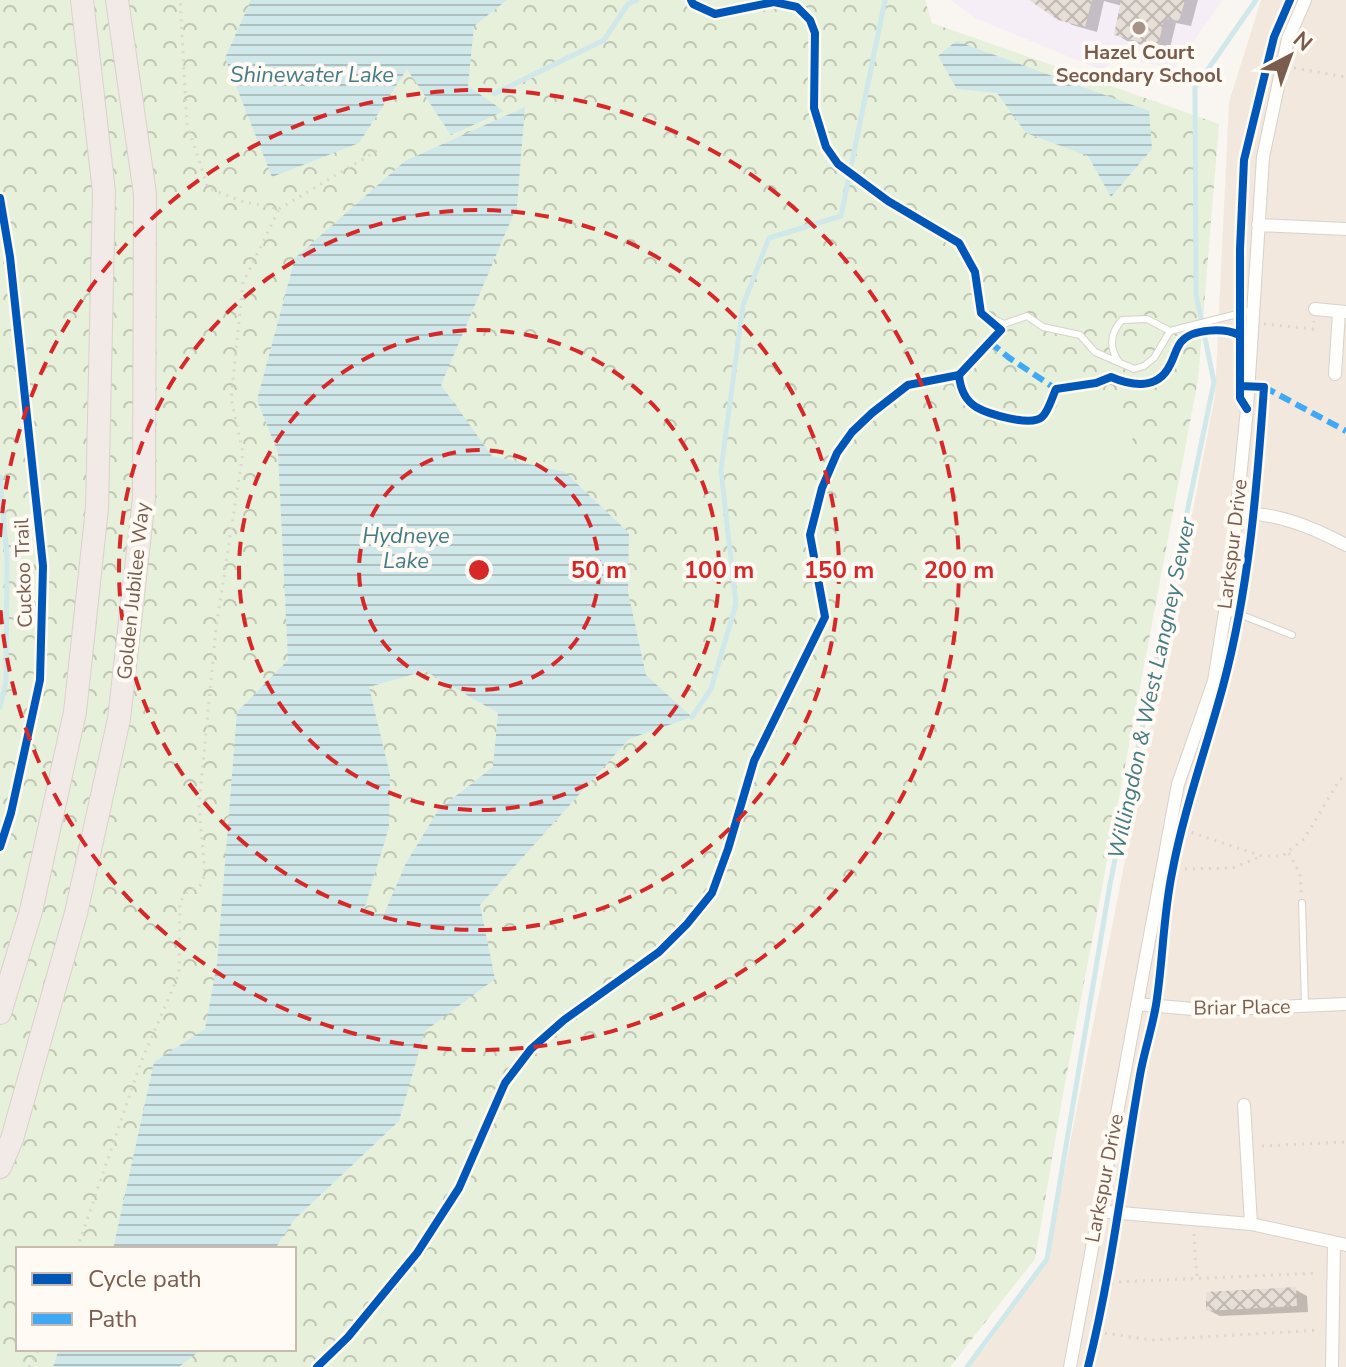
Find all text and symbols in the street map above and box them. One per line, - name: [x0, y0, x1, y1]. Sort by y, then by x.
- north arrow: [1250, 16, 1330, 96]
- marker: Hazel Court Secondary School: [1130, 19, 1148, 37]
- text: N: [1286, 25, 1319, 58]
- place label: Hazel Court Secondary School: [1056, 39, 1223, 89]
- water label: Shinewater Lake: [230, 60, 394, 90]
- street label: Larkspur Drive: [1211, 478, 1254, 611]
- street label: Golden Jubilee Way: [111, 500, 156, 681]
- water label: Willingdon & West Langney Sewer: [1101, 514, 1203, 862]
- street label: Cuckoo Trail: [8, 518, 39, 628]
- water label: Hydneye Lake: [362, 521, 450, 576]
- text: 50 m: [571, 554, 627, 586]
- text: 100 m: [684, 554, 754, 586]
- text: 150 m: [804, 554, 874, 586]
- text: 200 m: [924, 554, 994, 586]
- centre of rings: [465, 556, 493, 584]
- street label: Briar Place: [1193, 993, 1291, 1022]
- street label: Larkspur Drive: [1079, 1111, 1130, 1245]
- legend: [16, 1247, 296, 1351]
- text: Cycle path: [88, 1263, 202, 1295]
- text: Path: [88, 1303, 137, 1335]

